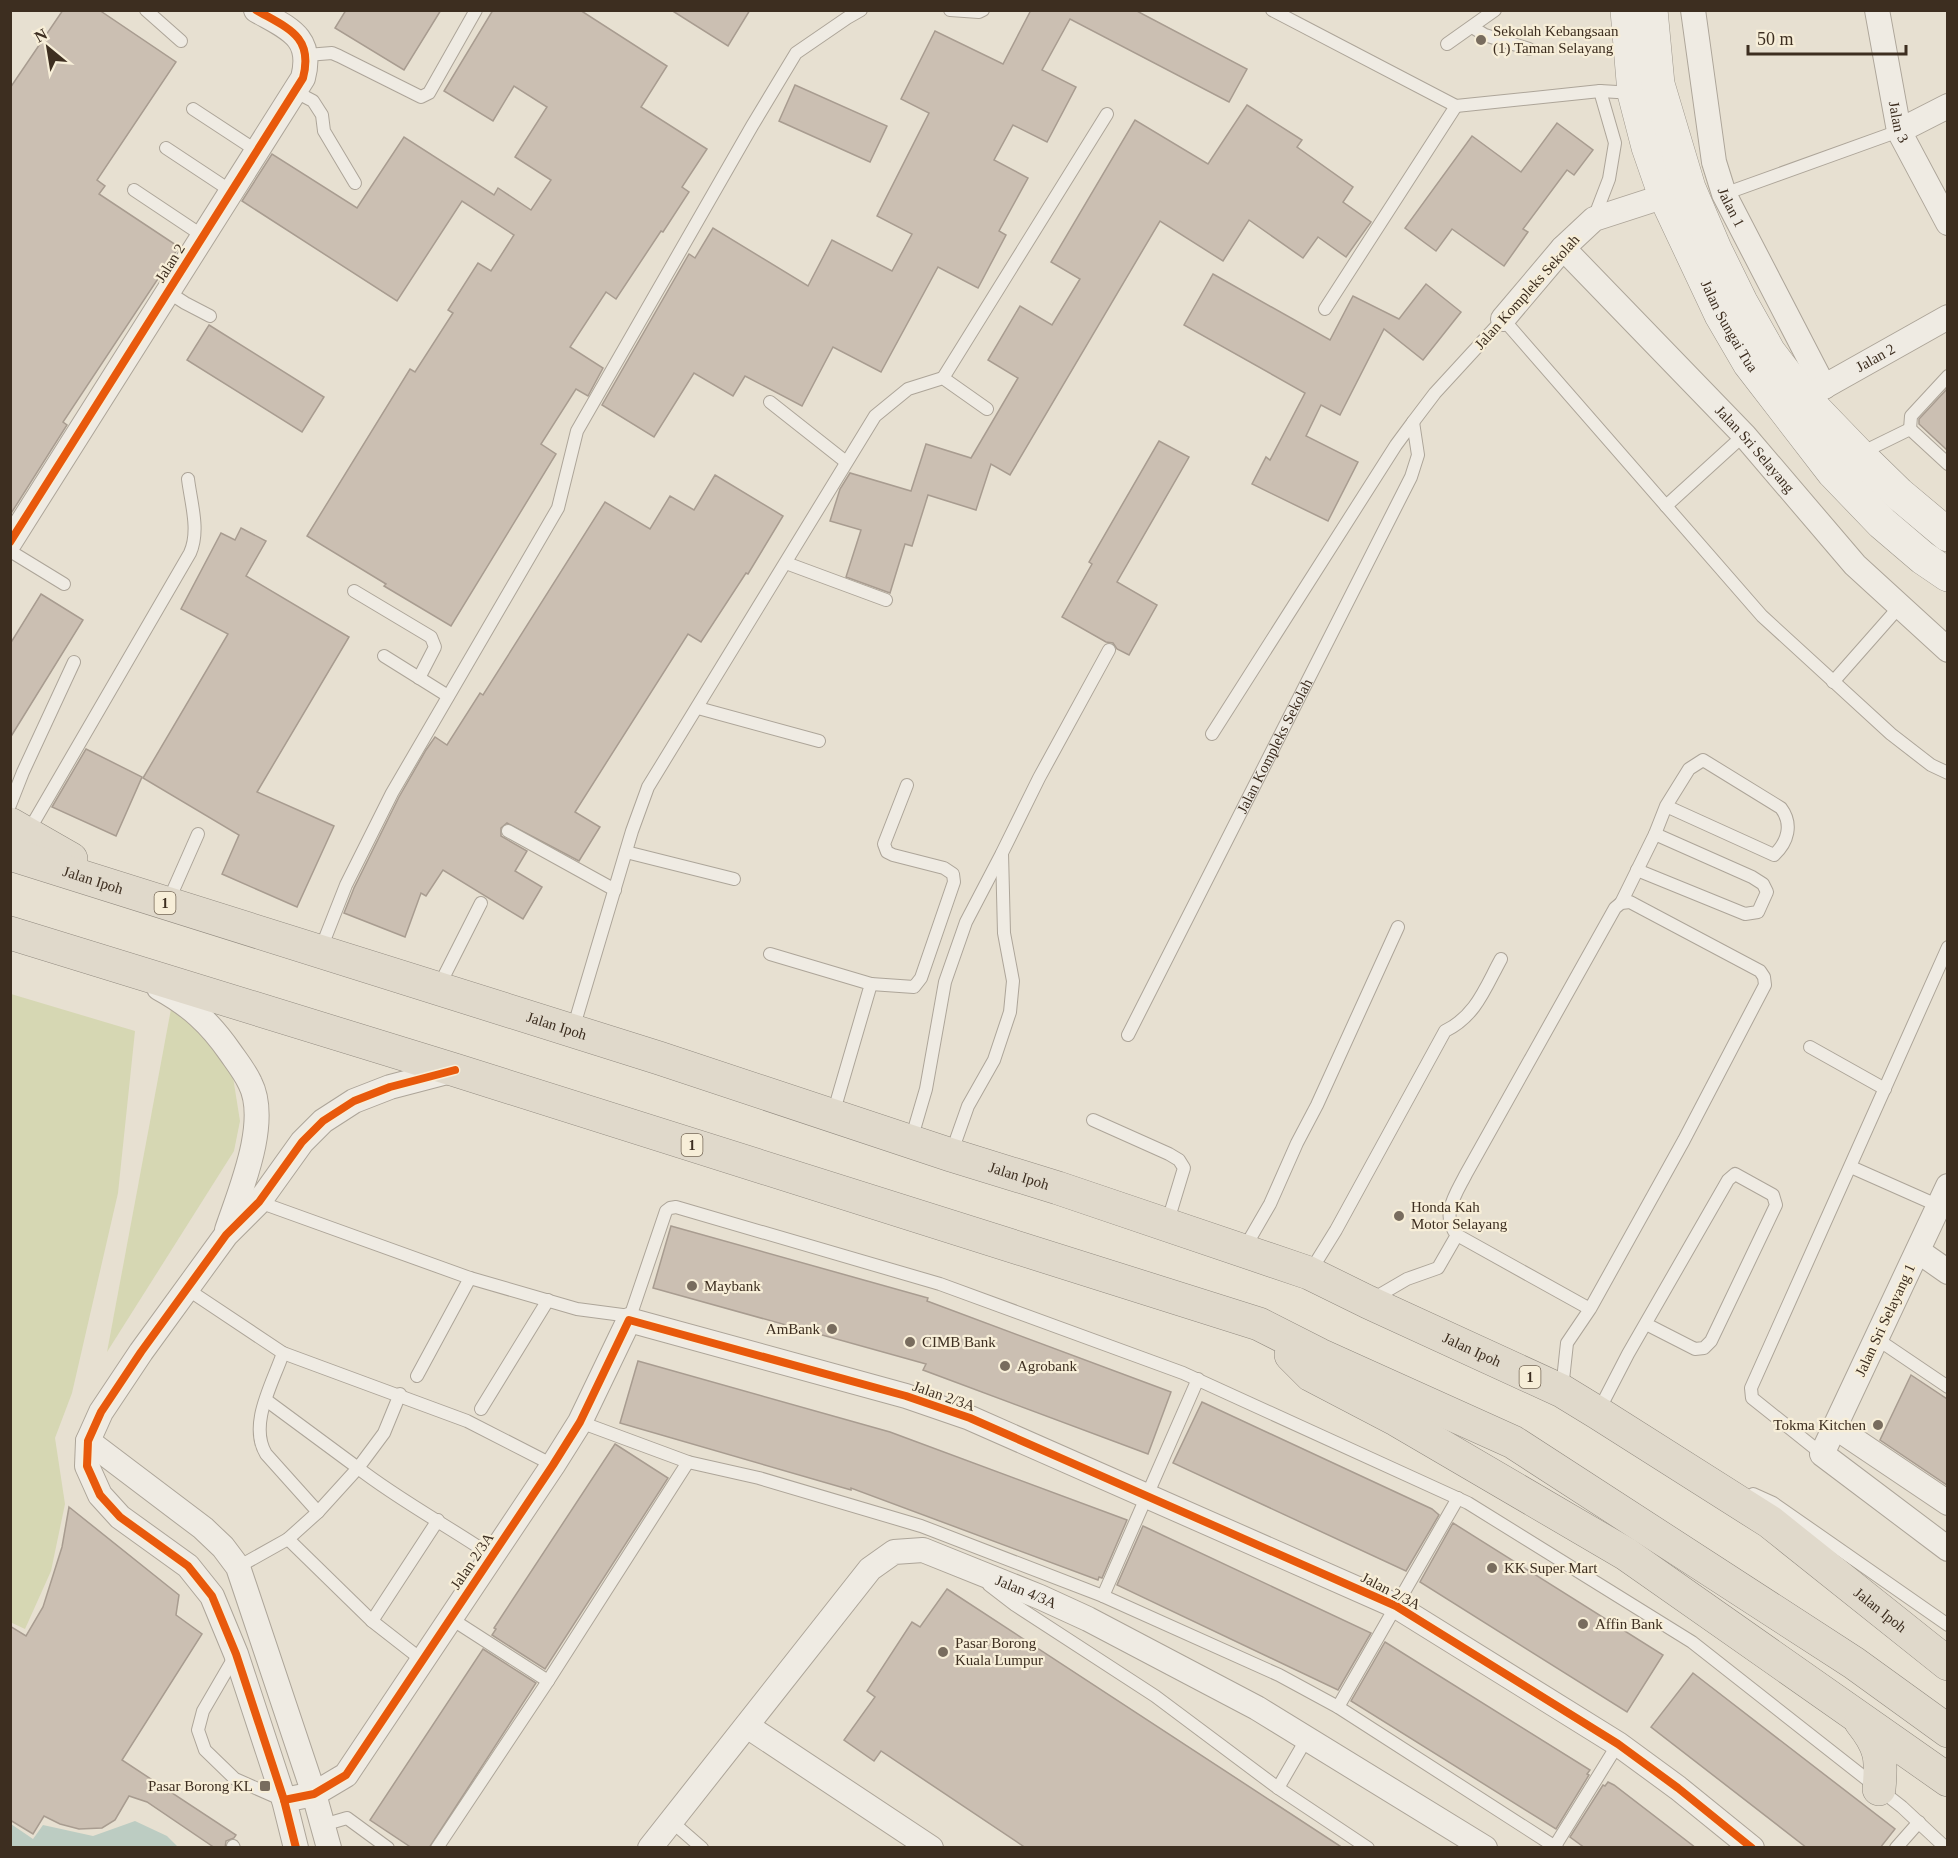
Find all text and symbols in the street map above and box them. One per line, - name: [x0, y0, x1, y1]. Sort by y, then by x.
- north arrow: [18, 18, 78, 78]
- scale bar: [1748, 18, 1906, 56]
- place label: Sekolah Kebangsaan (1) Taman Selayang: [1493, 23, 1619, 57]
- text: N: [31, 25, 50, 46]
- text: 50 m: [1757, 29, 1794, 49]
- marker: Sekolah Kebangsaan (1) Taman Selayang: [1474, 33, 1488, 47]
- street label: Jalan 3: [1886, 100, 1912, 145]
- street label: Jalan 1: [1715, 186, 1748, 230]
- street label: Jalan Kompleks Sekolah: [1471, 231, 1583, 352]
- street label: Jalan 2: [152, 241, 188, 285]
- street label: Jalan Sungai Tua: [1698, 277, 1761, 375]
- street label: Jalan 2: [1853, 340, 1898, 375]
- street label: Jalan Sri Selayang: [1712, 402, 1798, 496]
- street label: Jalan Kompleks Sekolah: [1234, 676, 1315, 816]
- street label: Jalan Ipoh: [61, 863, 125, 897]
- road number: 1: [154, 892, 176, 914]
- street label: Jalan Ipoh: [525, 1009, 589, 1043]
- road number: 1: [682, 1134, 702, 1156]
- street label: Jalan Ipoh: [987, 1159, 1051, 1193]
- place label: Honda Kah Motor Selayang: [1411, 1199, 1508, 1232]
- marker: Honda Kah Motor Selayang: [1392, 1209, 1406, 1223]
- street label: Jalan Sri Selayang 1: [1852, 1261, 1918, 1379]
- place label: Maybank: [704, 1278, 761, 1294]
- marker: Maybank: [685, 1279, 699, 1293]
- place label: AmBank: [766, 1321, 820, 1337]
- marker: AmBank: [825, 1322, 839, 1336]
- street label: Jalan Ipoh: [1440, 1329, 1504, 1370]
- place label: CIMB Bank: [922, 1334, 996, 1350]
- marker: CIMB Bank: [903, 1335, 917, 1349]
- place label: Agrobank: [1017, 1358, 1077, 1374]
- marker: Agrobank: [998, 1359, 1012, 1373]
- road number: 1: [1520, 1366, 1540, 1388]
- street label: Jalan 2/3A: [911, 1378, 977, 1414]
- place label: Tokma Kitchen: [1773, 1417, 1866, 1433]
- marker: Tokma Kitchen: [1871, 1418, 1885, 1432]
- street label: Jalan 2/3A: [447, 1530, 497, 1592]
- place label: KK Super Mart: [1504, 1560, 1598, 1576]
- marker: KK Super Mart: [1485, 1561, 1499, 1575]
- street label: Jalan 2/3A: [1359, 1569, 1424, 1613]
- street label: Jalan 4/3A: [993, 1572, 1059, 1612]
- street label: Jalan Ipoh: [1851, 1584, 1910, 1636]
- place label: Affin Bank: [1595, 1616, 1663, 1632]
- marker: Affin Bank: [1576, 1617, 1590, 1631]
- place label: Pasar Borong Kuala Lumpur: [955, 1635, 1043, 1668]
- marker: Pasar Borong Kuala Lumpur: [936, 1645, 950, 1659]
- place label: Pasar Borong KL: [148, 1778, 253, 1794]
- marker: Pasar Borong KL: [258, 1779, 272, 1793]

